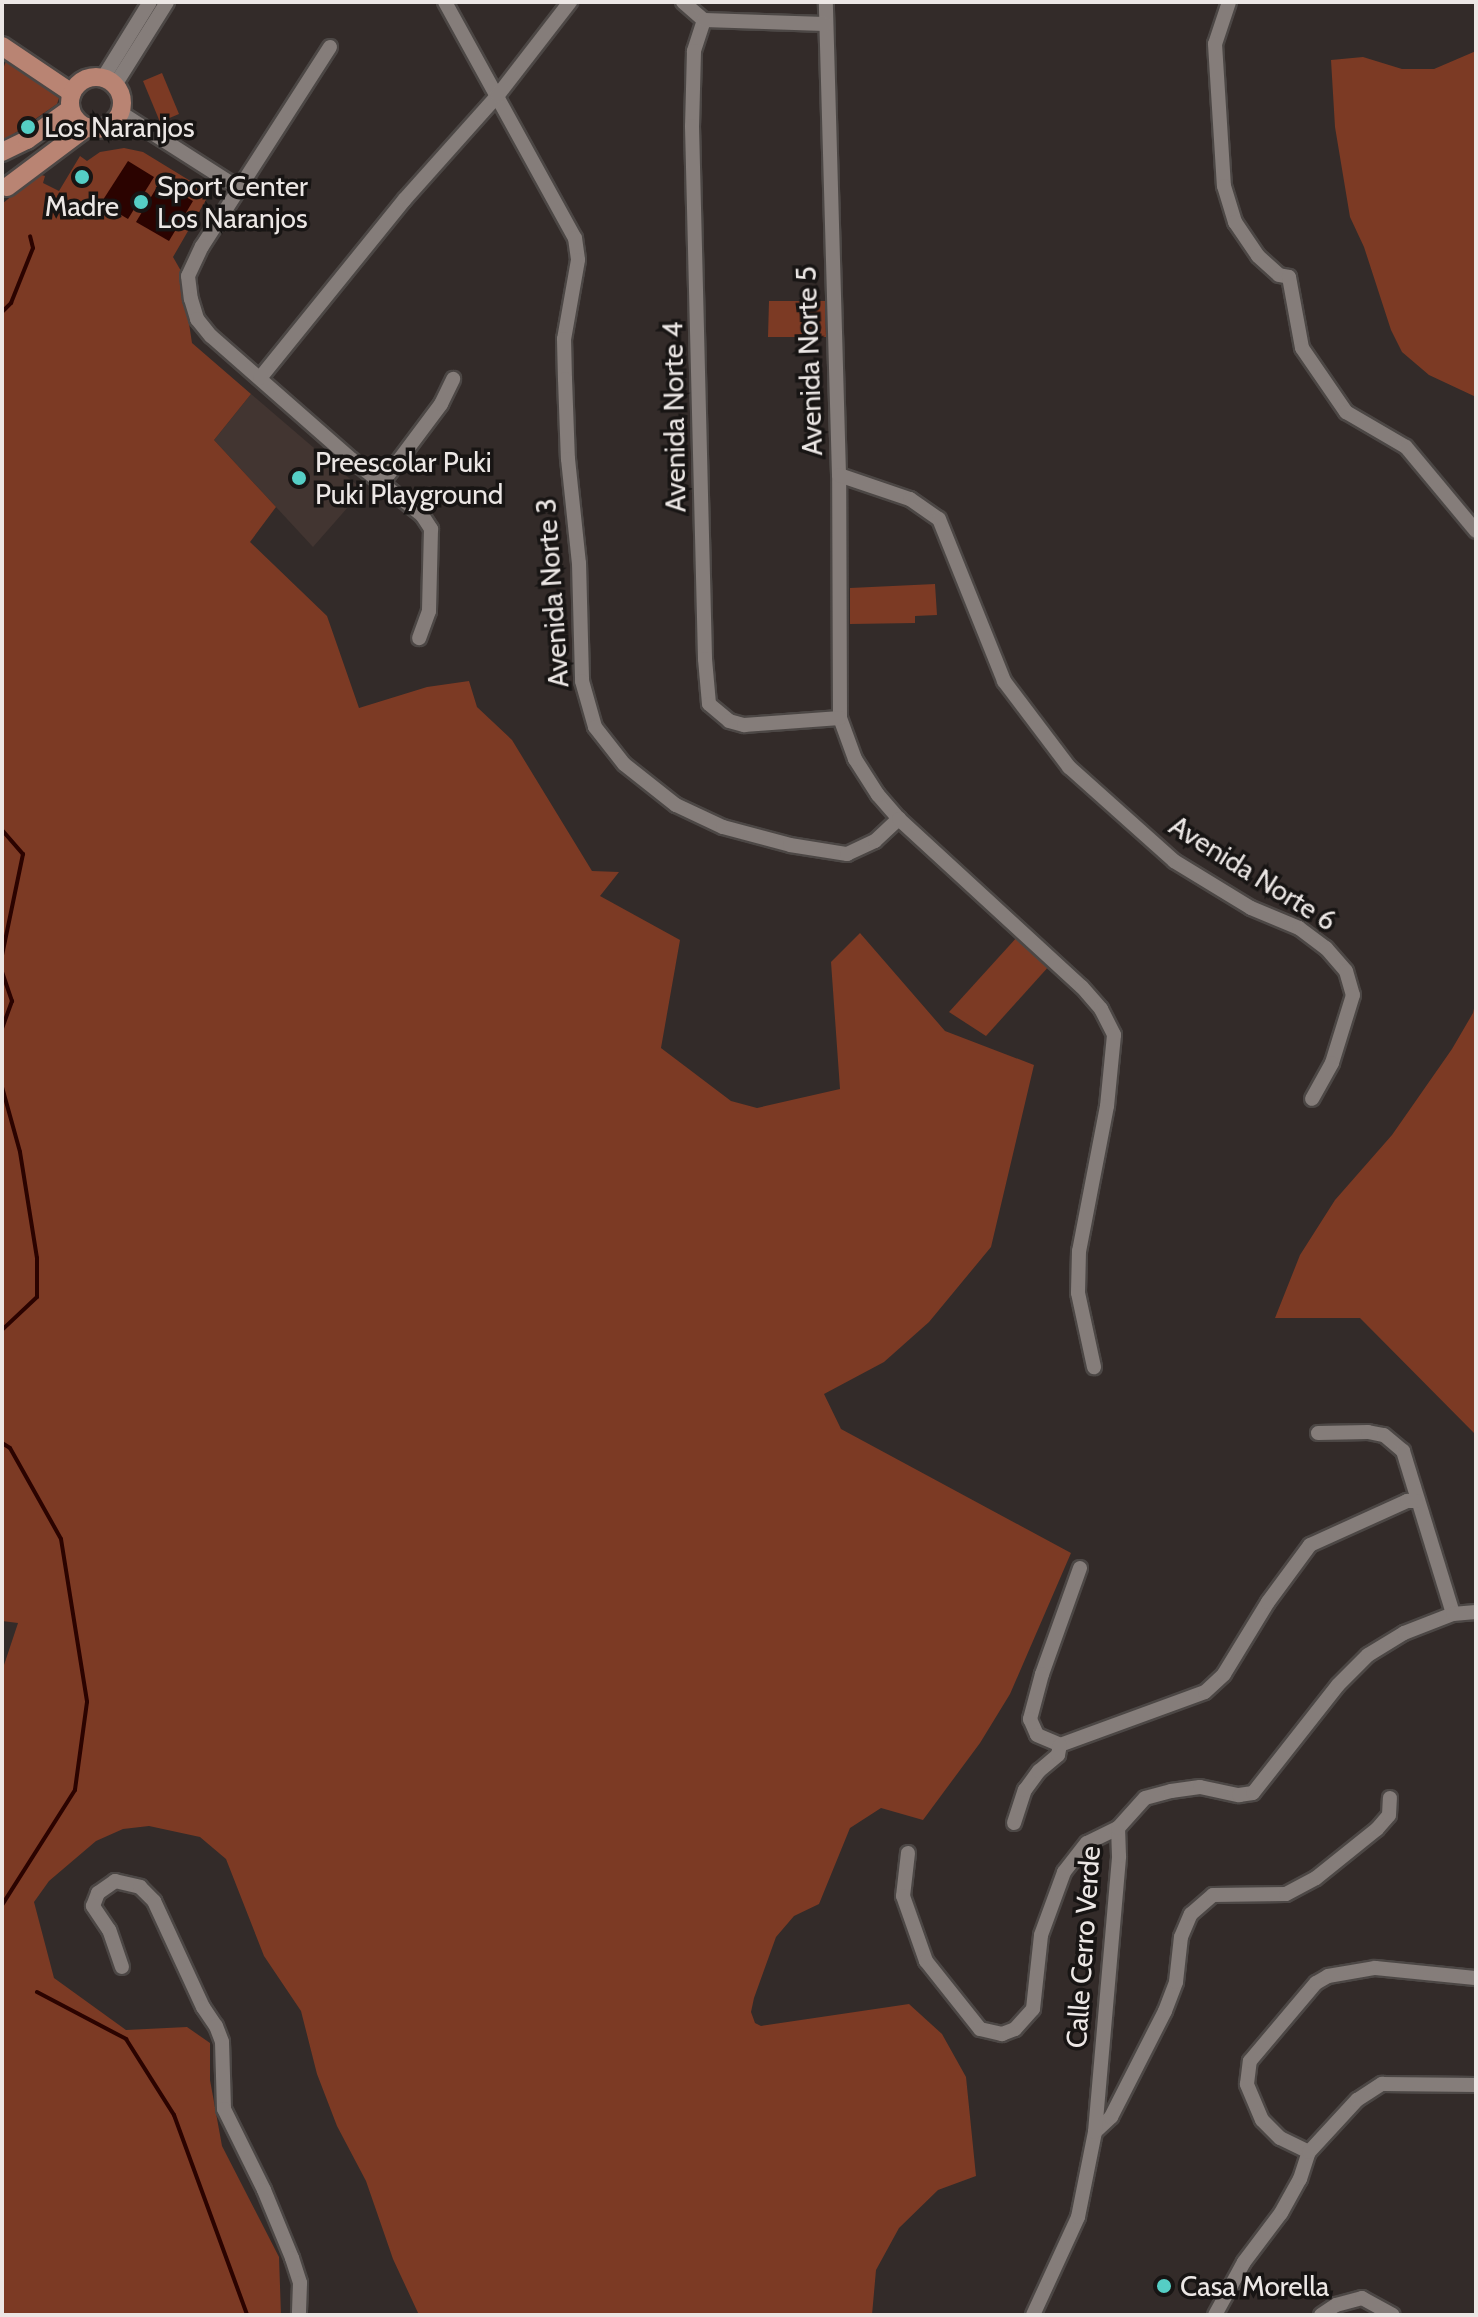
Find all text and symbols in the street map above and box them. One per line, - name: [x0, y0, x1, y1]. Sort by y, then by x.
- place label: Los Naranjos: [44, 110, 195, 144]
- marker: Los Naranjos: [19, 118, 37, 136]
- marker: Madre: [73, 168, 91, 186]
- place label: Sport Center Los Naranjos: [157, 169, 308, 235]
- place label: Madre: [45, 189, 119, 223]
- marker: Sport Center Los Naranjos: [132, 193, 150, 211]
- street label: Avenida Norte 5: [789, 266, 829, 456]
- street label: Avenida Norte 4: [656, 321, 692, 513]
- place label: Preescolar Puki Puki Playground: [315, 445, 503, 511]
- marker: Preescolar Puki Puki Playground: [290, 469, 308, 487]
- street label: Avenida Norte 3: [529, 497, 575, 689]
- street label: Avenida Norte 6: [1163, 808, 1343, 938]
- street label: Calle Cerro Verde: [1059, 1845, 1107, 2049]
- place label: Casa Morella: [1180, 2269, 1329, 2303]
- marker: Casa Morella: [1155, 2277, 1173, 2295]

